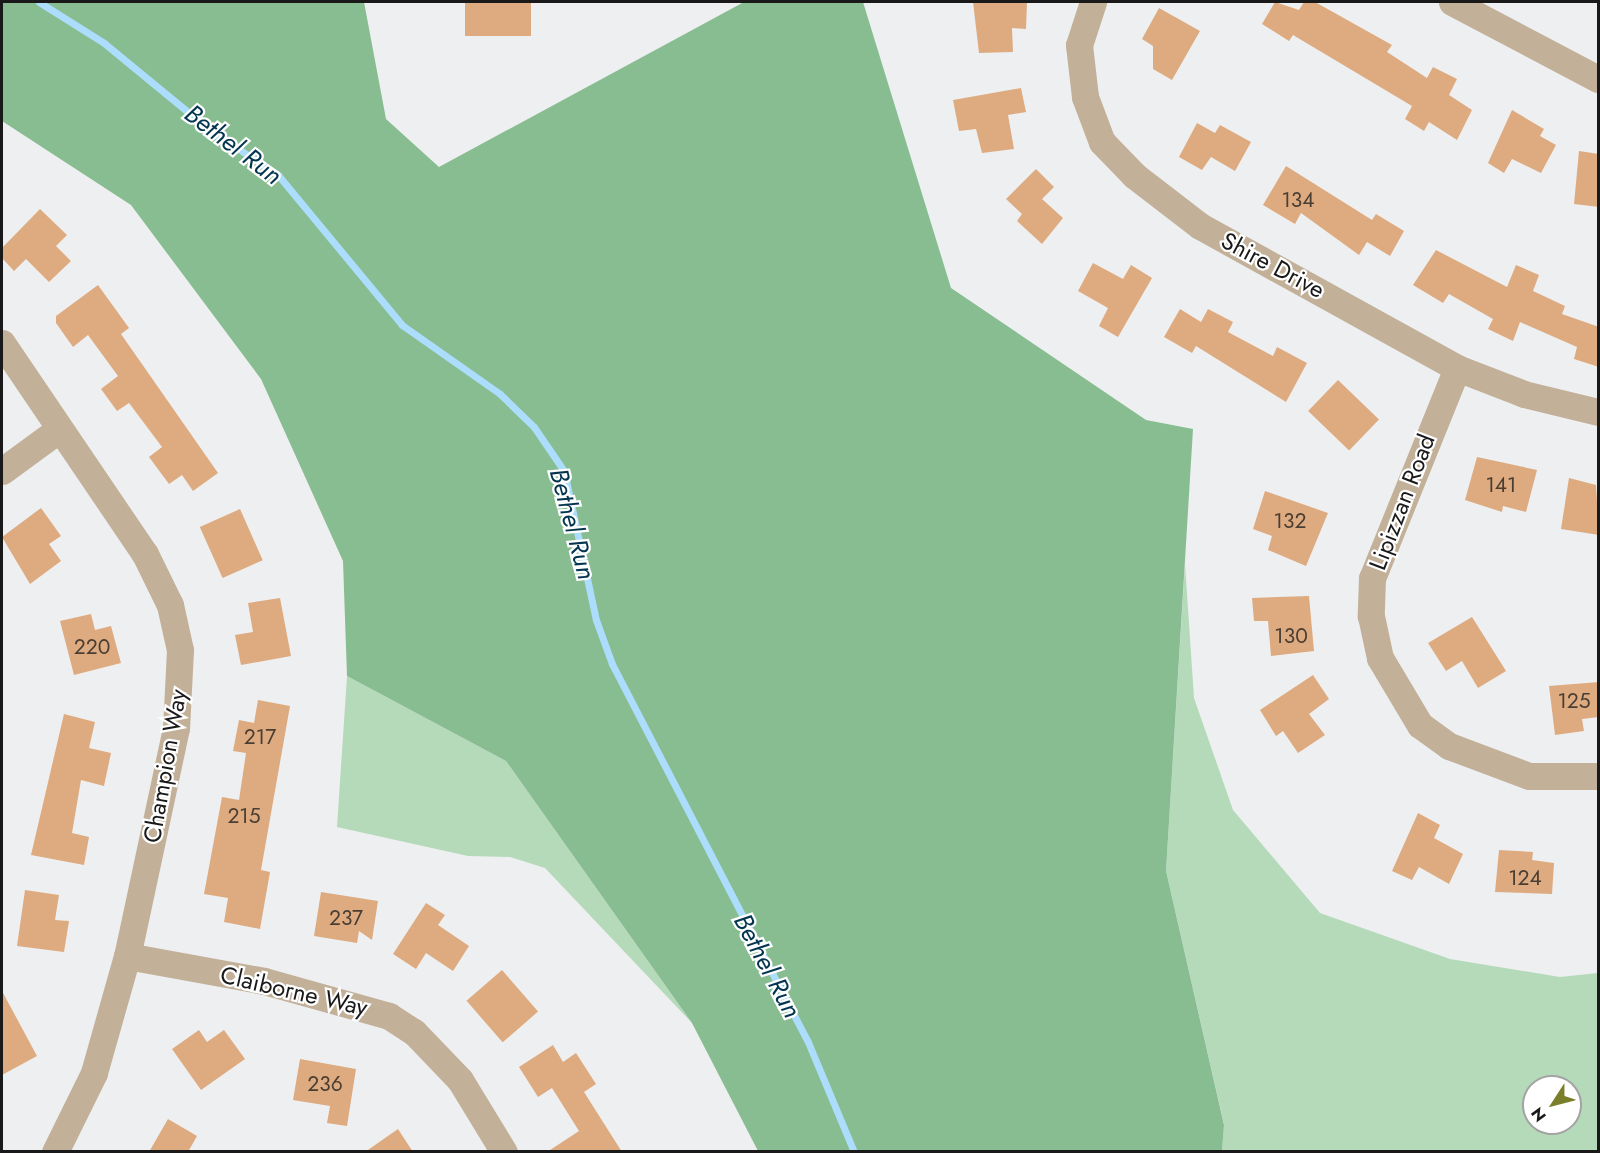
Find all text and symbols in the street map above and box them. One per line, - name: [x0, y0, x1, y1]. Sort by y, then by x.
- water label: Bethel Run: [178, 98, 288, 192]
- house number: 134: [1281, 187, 1315, 213]
- street label: Shire Drive: [1216, 226, 1330, 304]
- street label: Lipizzan Road: [1363, 430, 1441, 574]
- water label: Bethel Run: [542, 465, 602, 583]
- house number: 141: [1485, 472, 1517, 498]
- house number: 132: [1274, 508, 1306, 534]
- house number: 130: [1274, 623, 1308, 649]
- house number: 220: [74, 634, 110, 660]
- street label: Champion Way: [137, 687, 193, 845]
- house number: 125: [1557, 688, 1591, 714]
- house number: 217: [244, 724, 276, 750]
- house number: 215: [227, 803, 261, 829]
- house number: 124: [1508, 865, 1542, 891]
- house number: 237: [329, 905, 363, 931]
- water label: Bethel Run: [727, 909, 807, 1023]
- street label: Claiborne Way: [218, 960, 370, 1022]
- house number: 236: [307, 1071, 343, 1097]
- north arrow: [1522, 1075, 1582, 1135]
- text: N: [1526, 1103, 1552, 1127]

